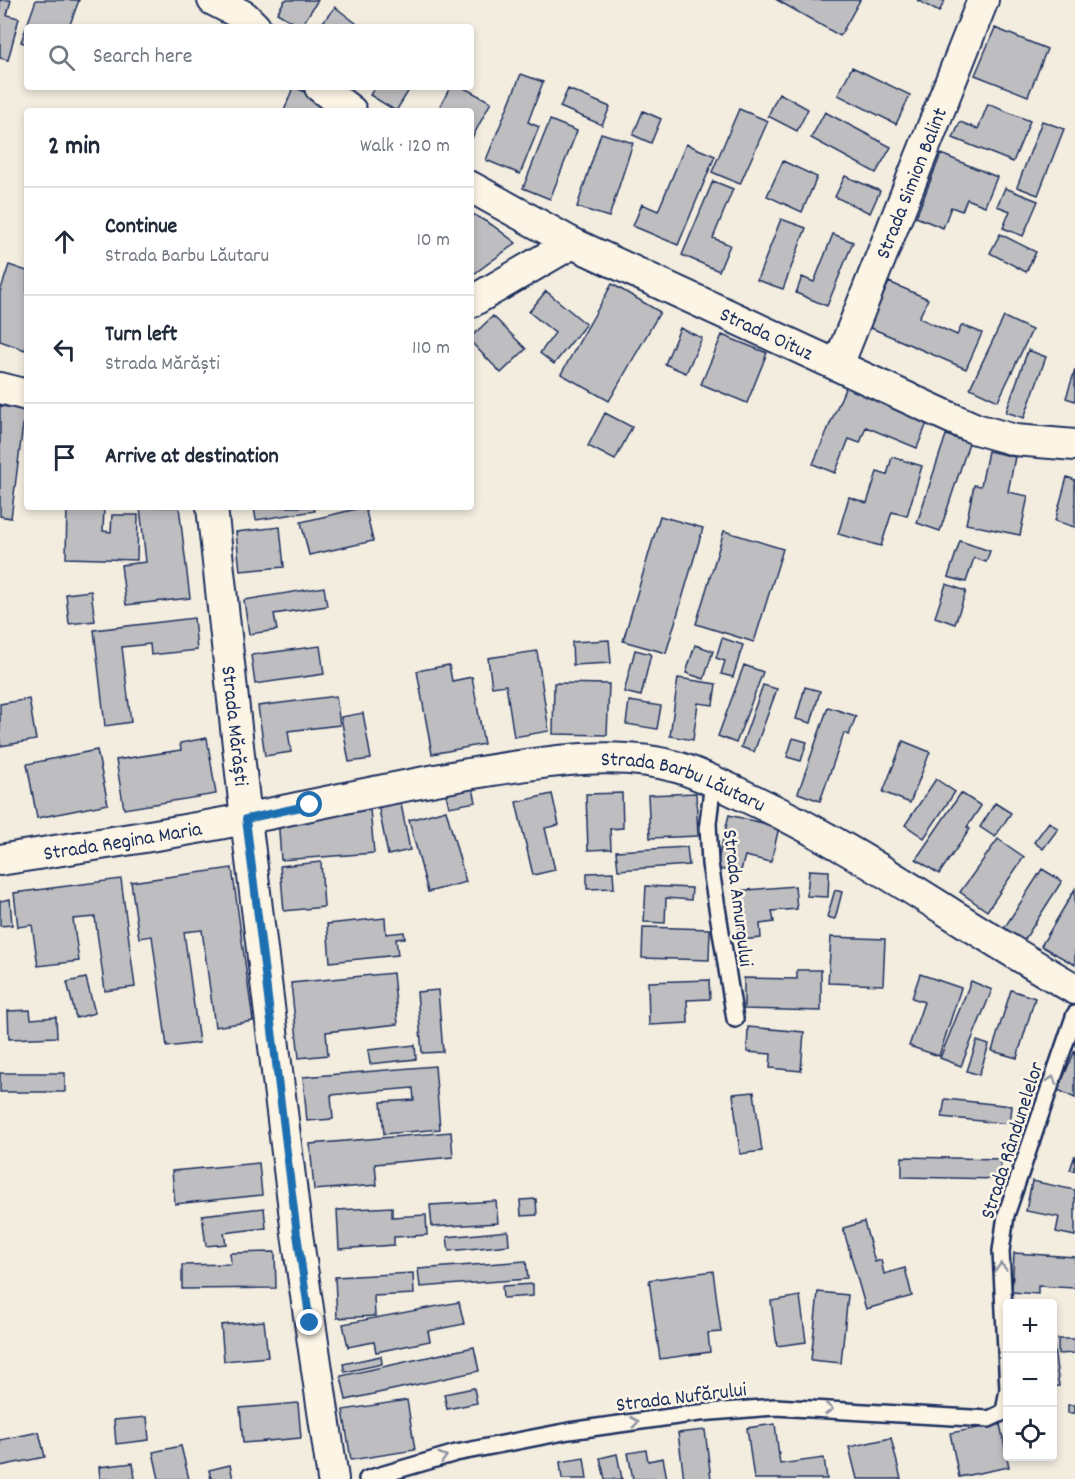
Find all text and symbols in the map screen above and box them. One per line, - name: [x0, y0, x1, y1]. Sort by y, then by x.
- search box: [24, 24, 474, 90]
- icon: search: [45, 41, 78, 74]
- text: Search here: [93, 42, 192, 73]
- street label: Strada Simion Balint: [870, 104, 957, 264]
- text: 2 min: [48, 129, 100, 166]
- text: Walk · 120 m: [360, 133, 450, 161]
- text: Continue: [105, 212, 177, 243]
- icon: ahead: [48, 225, 81, 258]
- text: 10 m: [416, 227, 450, 255]
- text: Strada Barbu Lăutaru: [105, 243, 269, 271]
- street label: Strada Oituz: [714, 301, 817, 370]
- text: Turn left: [105, 320, 177, 351]
- icon: left: [48, 333, 81, 366]
- text: 110 m: [412, 335, 450, 363]
- text: Strada Mărăști: [105, 351, 220, 379]
- icon: arrive: [48, 441, 81, 474]
- text: Arrive at destination: [105, 442, 279, 473]
- street label: Strada Mărăști: [211, 664, 254, 788]
- street label: Strada Barbu Lăutaru: [601, 746, 770, 822]
- route start: [296, 791, 322, 817]
- street label: Strada Regina Maria: [42, 815, 206, 871]
- street label: Strada Amurgului: [713, 828, 759, 969]
- street label: Strada Rândunelelor: [974, 1058, 1053, 1223]
- one-way arrow: [1044, 1076, 1057, 1086]
- one-way arrow: [995, 1263, 1008, 1272]
- map controls: [1003, 1299, 1057, 1461]
- button: +: [1003, 1299, 1057, 1353]
- route end: [296, 1309, 322, 1335]
- button: −: [1003, 1353, 1057, 1407]
- street label: Strada Nufărului: [614, 1376, 748, 1422]
- one-way arrow: [824, 1403, 833, 1416]
- button: locate: [1003, 1407, 1057, 1461]
- one-way arrow: [630, 1416, 639, 1428]
- one-way arrow: [437, 1452, 448, 1464]

